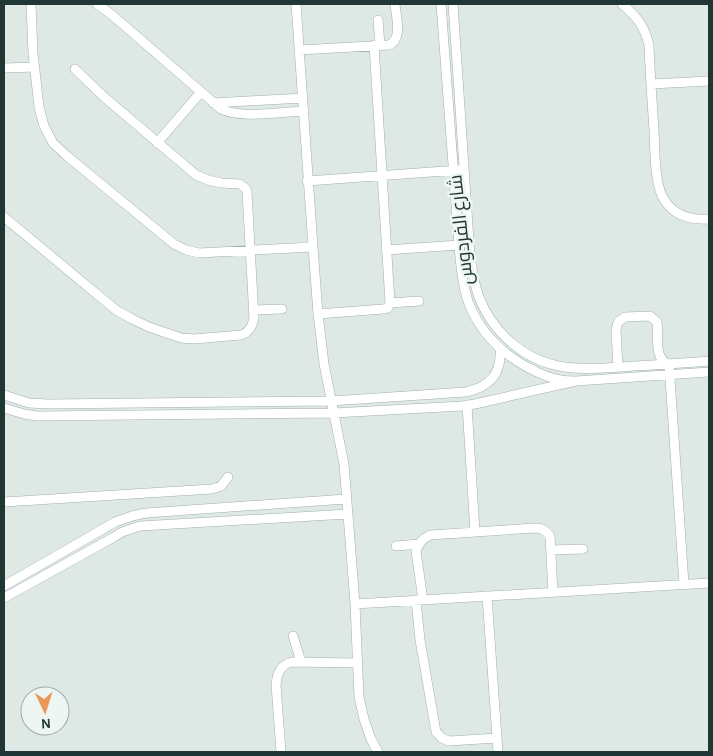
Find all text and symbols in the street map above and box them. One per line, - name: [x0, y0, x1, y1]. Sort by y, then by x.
- street label: شارع الفردوس: [445, 174, 480, 286]
- north arrow: [20, 686, 70, 736]
- text: N: [40, 716, 51, 730]

